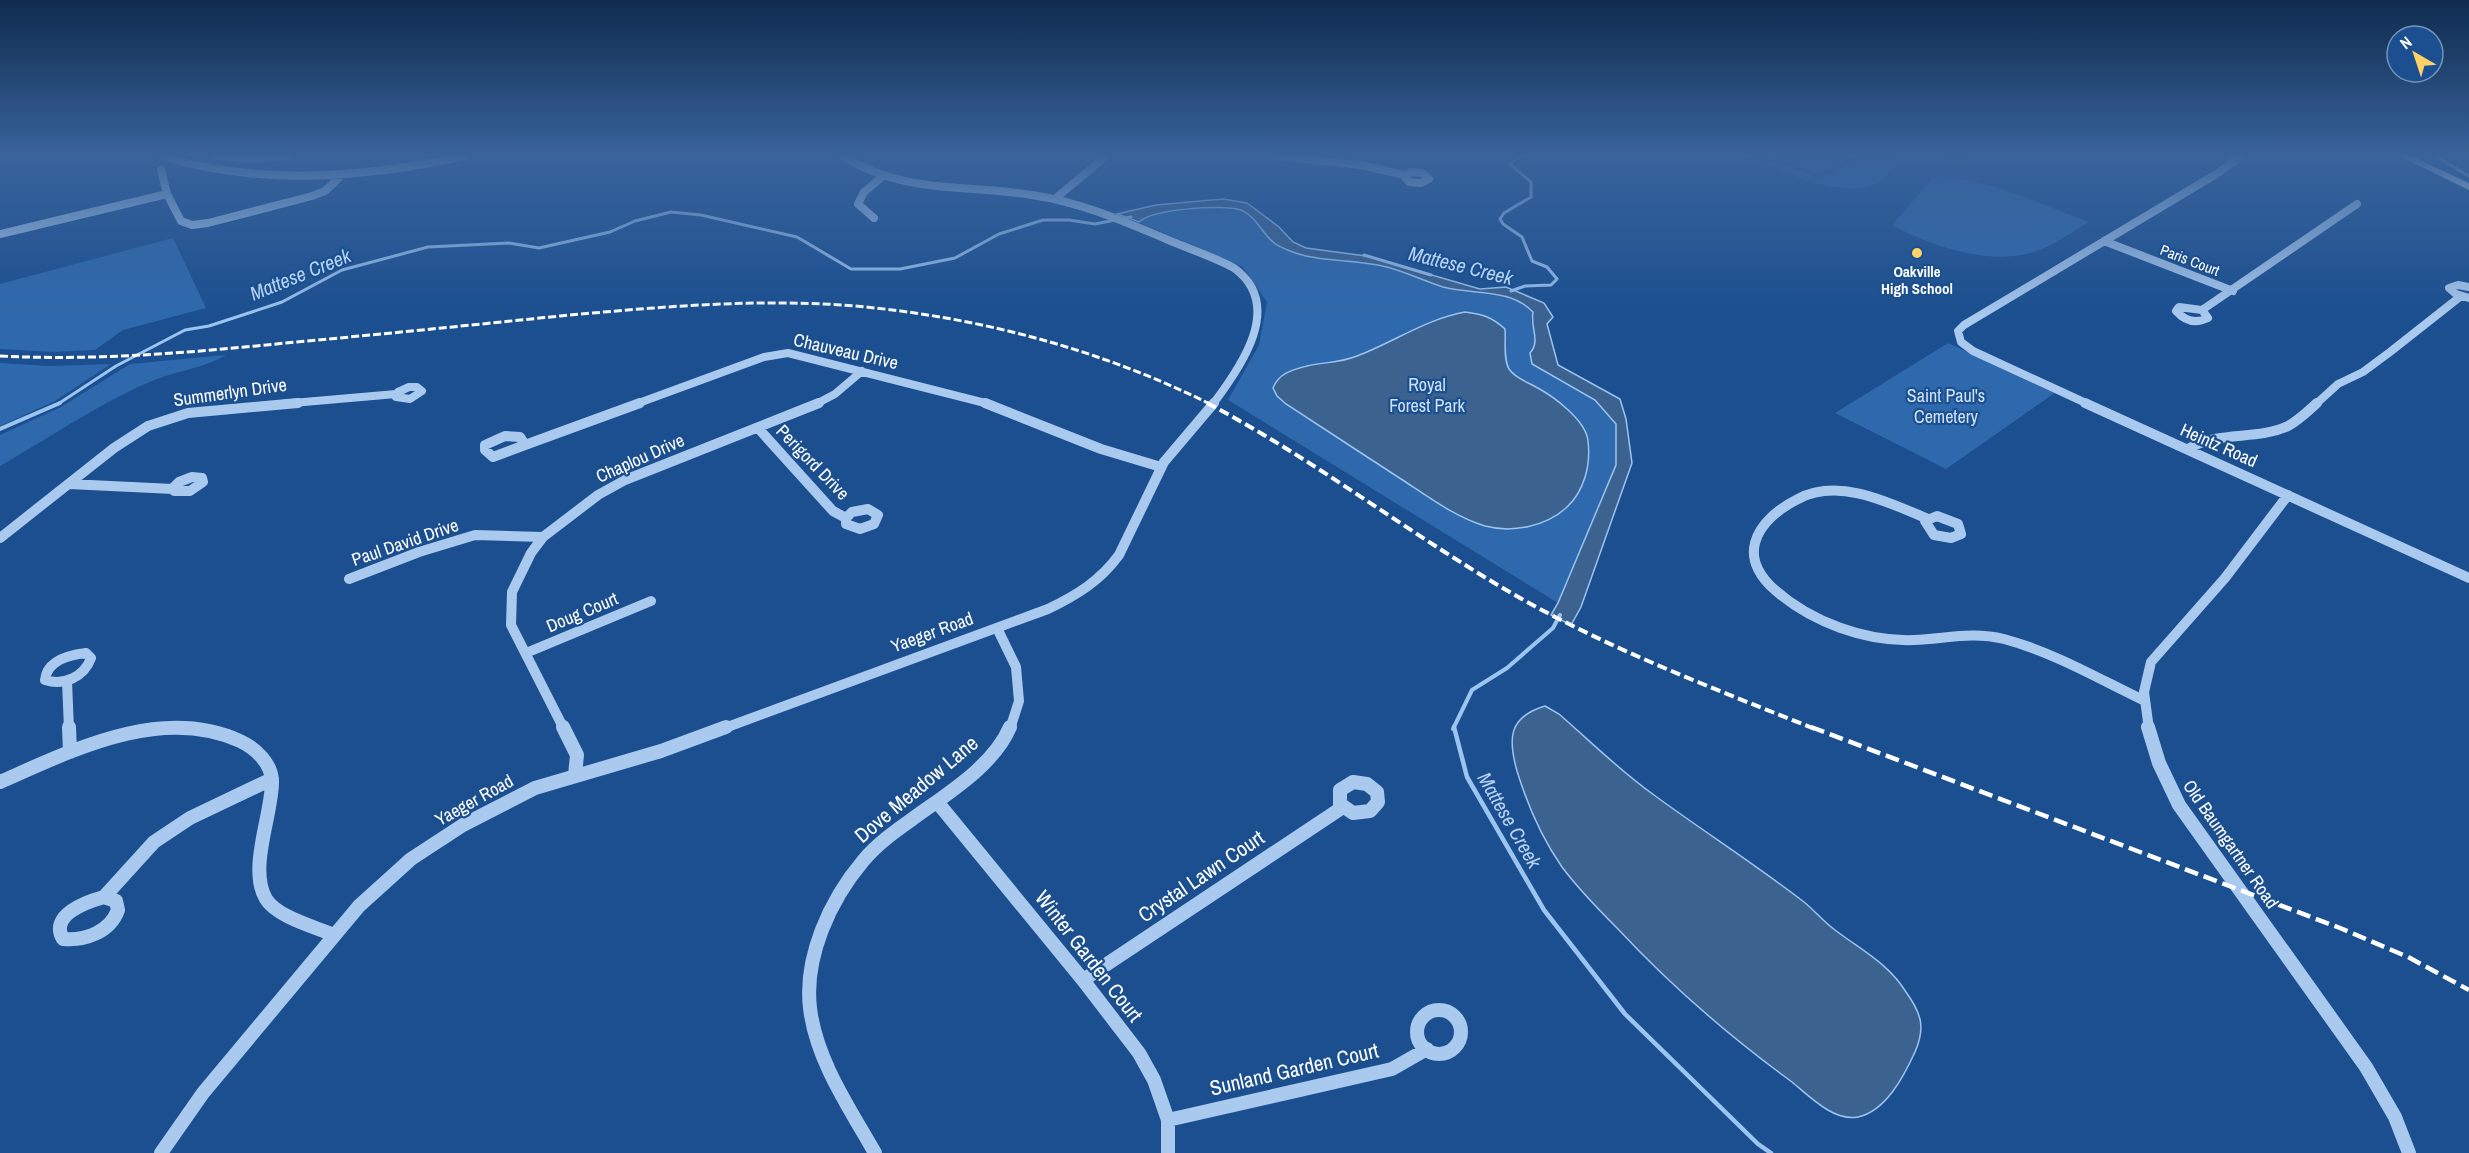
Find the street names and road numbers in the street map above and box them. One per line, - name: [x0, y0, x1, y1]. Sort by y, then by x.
- street label: Paris Court: [2157, 239, 2223, 281]
- street label: Chauveau Drive: [791, 327, 901, 375]
- street label: Summerlyn Drive: [172, 372, 288, 412]
- street label: Heintz Road: [2176, 417, 2262, 473]
- street label: Perigord Drive: [771, 419, 855, 505]
- street label: Chaplou Drive: [592, 427, 688, 489]
- street label: Paul David Drive: [348, 512, 462, 572]
- street label: Doug Court: [542, 586, 622, 638]
- street label: Yaeger Road: [887, 606, 977, 658]
- street label: Dove Meadow Lane: [848, 729, 984, 849]
- street label: Yaeger Road: [430, 768, 518, 832]
- street label: Old Baumgartner Road: [2177, 775, 2285, 913]
- street label: Crystal Lawn Court: [1132, 823, 1270, 929]
- street label: Winter Garden Court: [1028, 884, 1150, 1028]
- street label: Sunland Garden Court: [1207, 1035, 1381, 1103]

